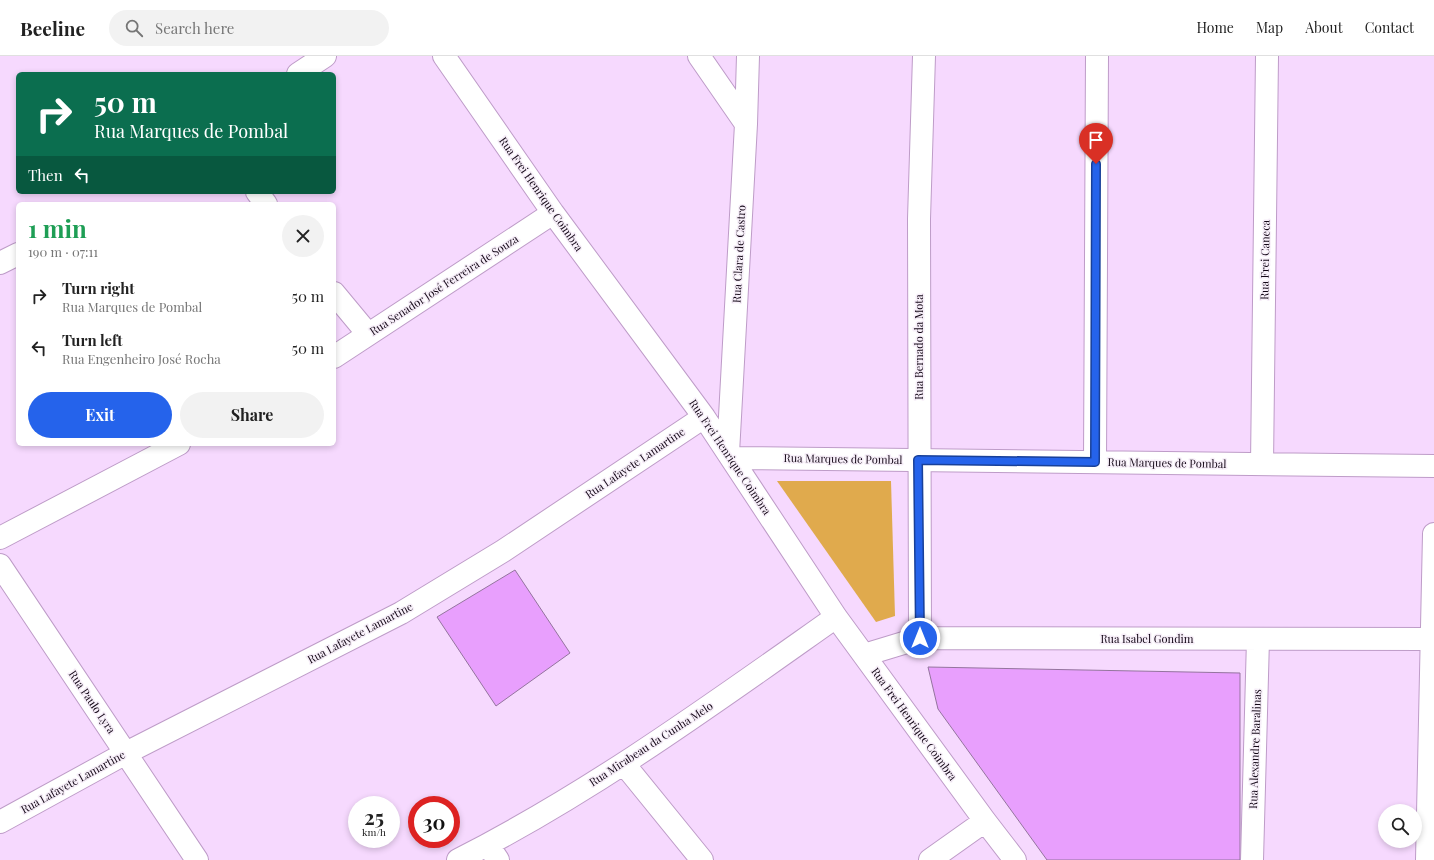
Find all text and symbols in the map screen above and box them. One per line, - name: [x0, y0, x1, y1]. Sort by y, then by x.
- search box: [109, 10, 389, 46]
- text: Beeline: [20, 15, 85, 41]
- icon: search: [123, 17, 145, 39]
- text: Search here: [155, 18, 234, 38]
- text: Home: [1196, 18, 1234, 37]
- text: Map: [1256, 18, 1283, 37]
- text: About: [1305, 18, 1343, 37]
- text: Contact: [1365, 18, 1414, 37]
- text: 50 m: [94, 83, 157, 120]
- icon: right: [28, 88, 80, 140]
- text: Rua Marques de Pombal: [94, 119, 288, 143]
- pin: [1079, 123, 1113, 164]
- icon: arrive: [1085, 129, 1107, 151]
- street label: Rua Frei Henrique Coimbra: [496, 134, 587, 254]
- icon: left: [71, 164, 93, 186]
- text: Then: [28, 165, 63, 185]
- street label: Rua Clara de Castro: [728, 205, 749, 303]
- text: 1 min: [28, 212, 87, 244]
- button: close: [282, 215, 324, 257]
- street label: Rua Frei Caneca: [1256, 219, 1273, 300]
- street label: Rua Senador José Ferreira de Souza: [367, 231, 521, 338]
- text: 190 m · 07:11: [28, 243, 98, 260]
- text: Turn right: [62, 278, 135, 298]
- icon: right: [28, 285, 50, 307]
- text: 50 m: [292, 286, 324, 306]
- street label: Rua Bernado da Mota: [911, 294, 926, 400]
- text: Rua Marques de Pombal: [62, 298, 202, 315]
- text: Turn left: [62, 330, 123, 350]
- icon: left: [28, 337, 50, 359]
- text: 50 m: [292, 338, 324, 358]
- text: Rua Engenheiro José Rocha: [62, 350, 221, 367]
- button: Exit: [28, 392, 172, 438]
- button: Share: [180, 392, 324, 438]
- street label: Rua Frei Henrique Coimbra: [686, 396, 775, 518]
- street label: Rua Lafayete Lamartine: [582, 423, 688, 502]
- street label: Rua Marques de Pombal: [784, 450, 902, 467]
- street label: Rua Marques de Pombal: [1108, 454, 1226, 471]
- street label: Rua Lafayete Lamartine: [305, 598, 415, 667]
- position arrow: [899, 617, 941, 659]
- street label: Rua Isabel Gondim: [1100, 631, 1194, 646]
- street label: Rua Frei Henrique Coimbra: [868, 664, 961, 784]
- street label: Rua Paulo Lyra: [66, 667, 119, 737]
- street label: Rua Alexandre Baralinas: [1245, 689, 1264, 809]
- street label: Rua Mirabeau da Cunha Melo: [586, 698, 715, 789]
- street label: Rua Lafayete Lamartine: [18, 746, 128, 817]
- speed limit sign: 30: [408, 796, 460, 848]
- text: 25: [364, 803, 384, 830]
- map controls: [1378, 804, 1422, 848]
- button: search: [1378, 804, 1422, 848]
- text: km/h: [362, 825, 386, 839]

